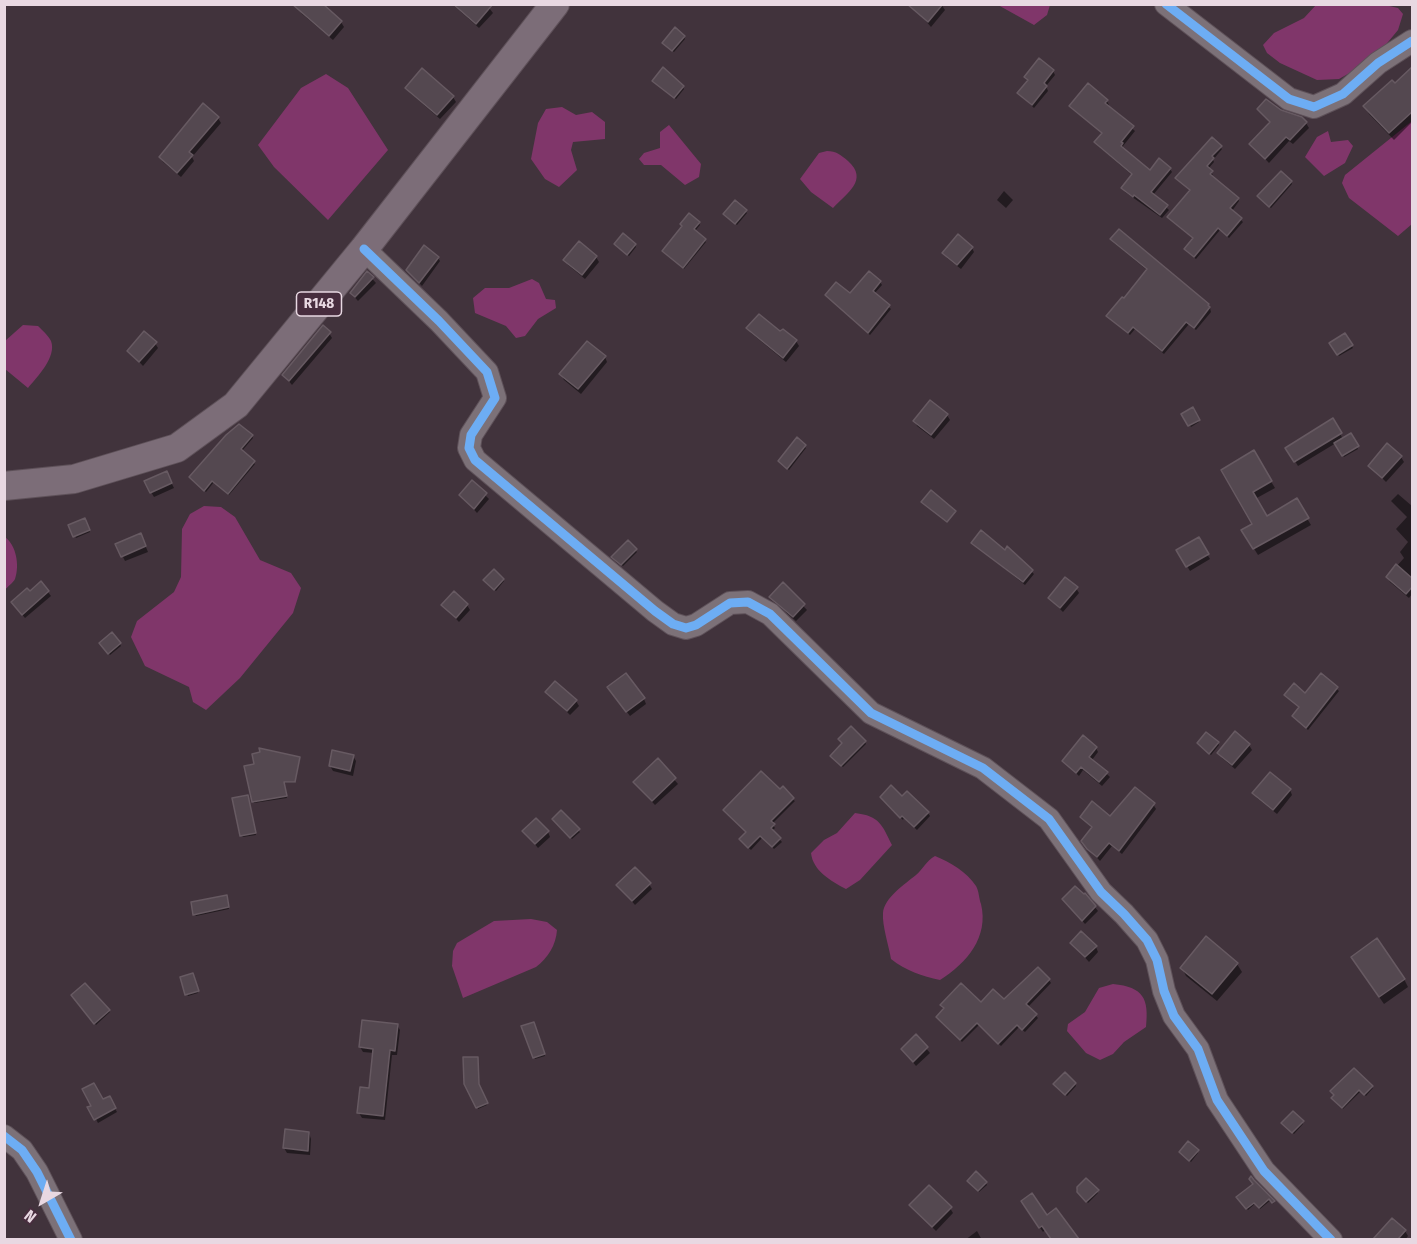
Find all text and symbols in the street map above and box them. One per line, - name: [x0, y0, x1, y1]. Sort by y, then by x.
- road number: R148: [296, 292, 342, 316]
- north arrow: [12, 1172, 72, 1232]
- text: N: [21, 1206, 40, 1227]

